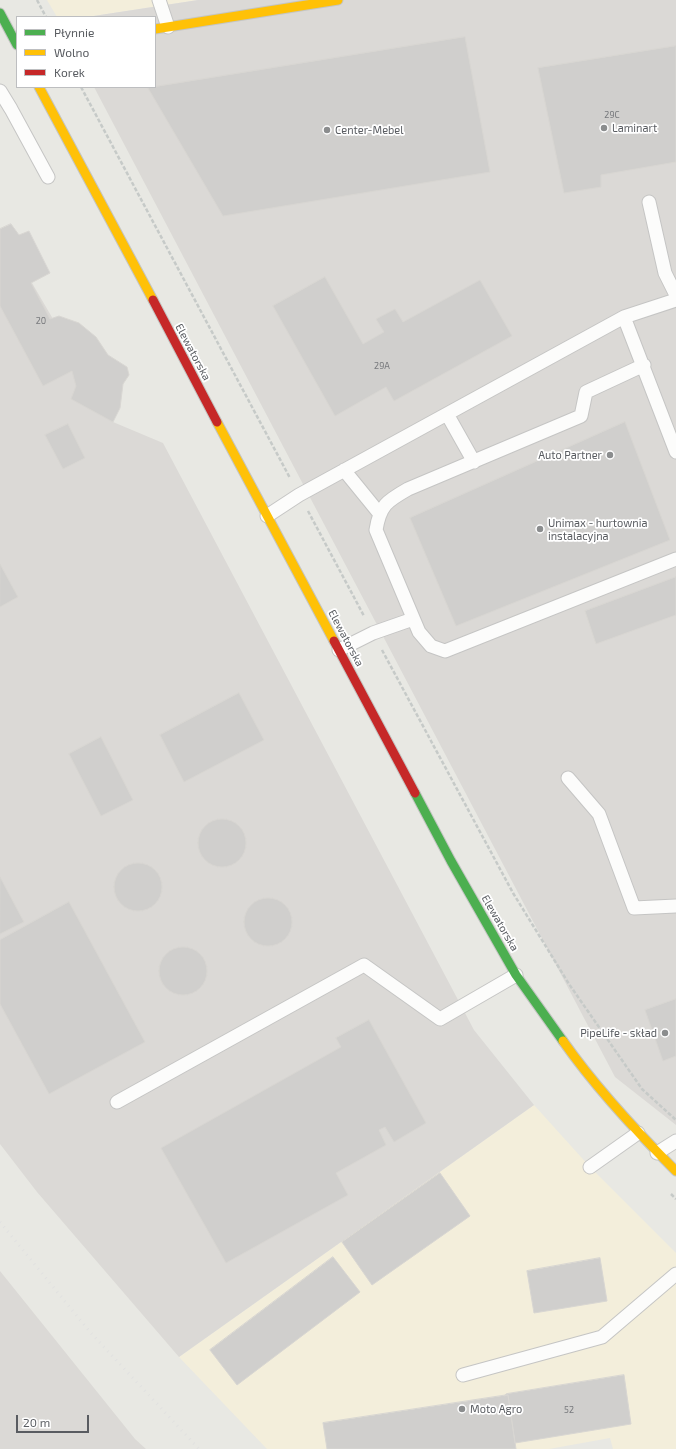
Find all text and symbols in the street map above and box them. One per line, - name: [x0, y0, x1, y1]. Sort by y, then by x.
- legend: [16, 16, 156, 88]
- text: Płynnie: [54, 25, 94, 39]
- text: Wolno: [54, 45, 89, 59]
- text: Korek: [54, 65, 85, 79]
- house number: 29C: [604, 110, 620, 120]
- place label: Laminart: [612, 121, 657, 135]
- place label: Center-Mebel: [335, 123, 404, 137]
- marker: Laminart: [599, 123, 609, 133]
- marker: Center-Mebel: [322, 125, 332, 135]
- house number: 20: [36, 316, 46, 326]
- street label: Elewatorska: [173, 321, 213, 383]
- house number: 29A: [374, 361, 390, 371]
- place label: Auto Partner: [538, 448, 602, 462]
- marker: Auto Partner: [605, 450, 615, 460]
- place label: Unimax - hurtownia instalacyjna: [548, 516, 647, 542]
- marker: Unimax - hurtownia instalacyjna: [535, 524, 545, 534]
- street label: Elewatorska: [326, 607, 366, 669]
- street label: Elewatorska: [479, 893, 521, 953]
- place label: PipeLife - skład: [580, 1026, 657, 1040]
- marker: PipeLife - skład: [660, 1028, 670, 1038]
- place label: Moto Agro: [470, 1402, 522, 1416]
- marker: Moto Agro: [457, 1404, 467, 1414]
- house number: 52: [564, 1405, 574, 1415]
- scale bar: [18, 1407, 91, 1433]
- text: 20 m: [23, 1415, 50, 1429]

